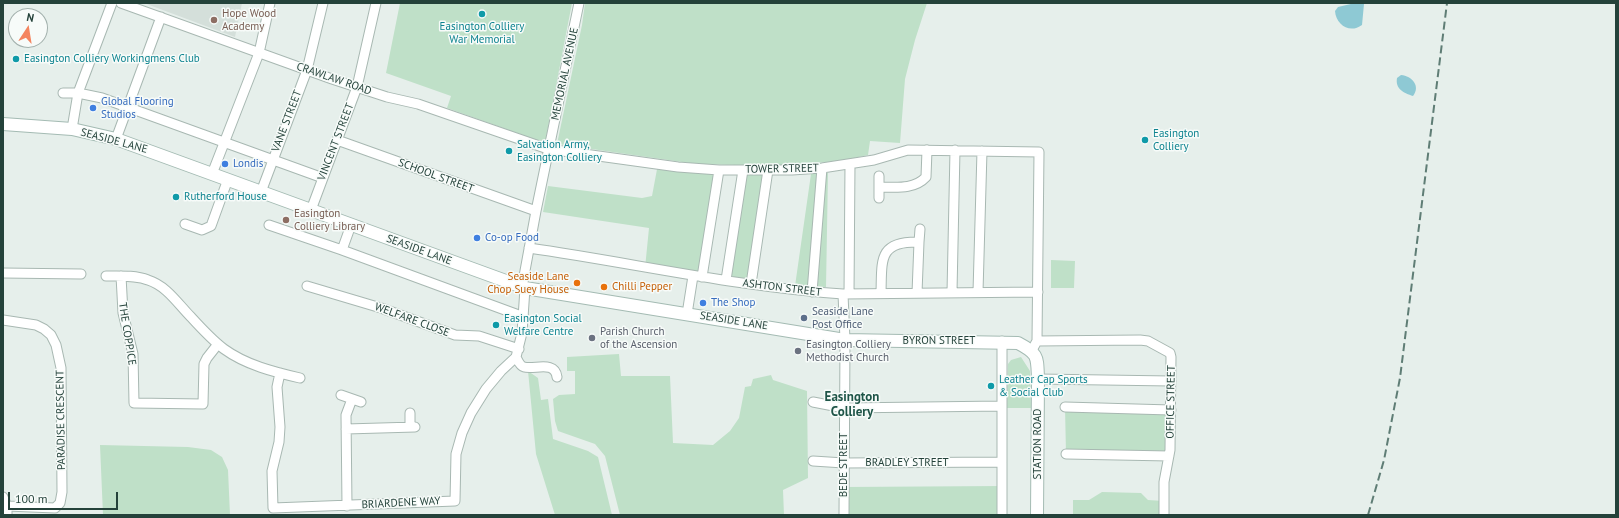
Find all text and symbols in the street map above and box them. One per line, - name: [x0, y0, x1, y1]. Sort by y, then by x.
- place label: Hope Wood Academy: [222, 7, 276, 33]
- north arrow: [8, 8, 48, 48]
- marker: Easington Colliery War Memorial: [477, 9, 487, 19]
- text: N: [25, 10, 35, 25]
- marker: Hope Wood Academy: [209, 15, 219, 25]
- place label: Easington Colliery War Memorial: [440, 20, 524, 46]
- street label: MEMORIAL AVENUE: [549, 27, 581, 121]
- place label: Easington Colliery Workingmens Club: [24, 52, 200, 66]
- marker: Easington Colliery Workingmens Club: [11, 54, 21, 64]
- street label: CRAWLAW ROAD: [295, 60, 373, 98]
- street label: VANE STREET: [269, 88, 305, 154]
- place label: Global Flooring Studios: [101, 95, 174, 121]
- street label: VINCENT STREET: [315, 101, 357, 183]
- marker: Global Flooring Studios: [88, 103, 98, 113]
- street label: SEASIDE LANE: [79, 126, 149, 156]
- place label: Easington Colliery: [1153, 127, 1199, 153]
- marker: Easington Colliery: [1140, 135, 1150, 145]
- place label: Salvation Army, Easington Colliery: [517, 138, 602, 164]
- marker: Salvation Army, Easington Colliery: [504, 146, 514, 156]
- street label: SCHOOL STREET: [396, 156, 476, 196]
- place label: Londis: [233, 157, 263, 171]
- marker: Londis: [220, 159, 230, 169]
- street label: TOWER STREET: [745, 162, 819, 176]
- place label: Rutherford House: [184, 190, 267, 204]
- marker: Rutherford House: [171, 192, 181, 202]
- place label: Easington Colliery Library: [294, 207, 365, 233]
- marker: Easington Colliery Library: [281, 215, 291, 225]
- place label: Co-op Food: [485, 231, 539, 245]
- street label: SEASIDE LANE: [384, 232, 454, 268]
- marker: Co-op Food: [472, 233, 482, 243]
- place label: Seaside Lane Chop Suey House: [487, 270, 569, 296]
- street label: ASHTON STREET: [742, 277, 822, 299]
- marker: Seaside Lane Chop Suey House: [572, 278, 582, 288]
- place label: Chilli Pepper: [612, 280, 672, 294]
- marker: Chilli Pepper: [599, 282, 609, 292]
- place label: The Shop: [711, 296, 755, 310]
- marker: The Shop: [698, 298, 708, 308]
- street label: WELFARE CLOSE: [373, 300, 451, 340]
- street label: THE COPPICE: [116, 302, 138, 366]
- place label: Seaside Lane Post Office: [812, 305, 873, 331]
- street label: SEASIDE LANE: [699, 309, 769, 333]
- place label: Easington Social Welfare Centre: [504, 312, 582, 338]
- marker: Seaside Lane Post Office: [799, 313, 809, 323]
- marker: Easington Social Welfare Centre: [491, 320, 501, 330]
- place label: Parish Church of the Ascension: [600, 325, 677, 351]
- marker: Parish Church of the Ascension: [587, 333, 597, 343]
- street label: BYRON STREET: [903, 334, 975, 348]
- place label: Easington Colliery Methodist Church: [806, 338, 891, 364]
- marker: Easington Colliery Methodist Church: [793, 346, 803, 356]
- street label: OFFICE STREET: [1164, 365, 1178, 439]
- street label: PARADISE CRESCENT: [54, 370, 68, 470]
- place label: Leather Cap Sports & Social Club: [999, 373, 1088, 399]
- marker: Leather Cap Sports & Social Club: [986, 381, 996, 391]
- district label: Easington Colliery: [825, 389, 879, 420]
- street label: STATION ROAD: [1031, 408, 1045, 480]
- street label: BEDE STREET: [837, 433, 851, 497]
- street label: BRADLEY STREET: [865, 456, 949, 470]
- scale bar: [10, 484, 120, 510]
- text: 100 m: [15, 491, 48, 506]
- street label: BRIARDENE WAY: [361, 494, 441, 512]

